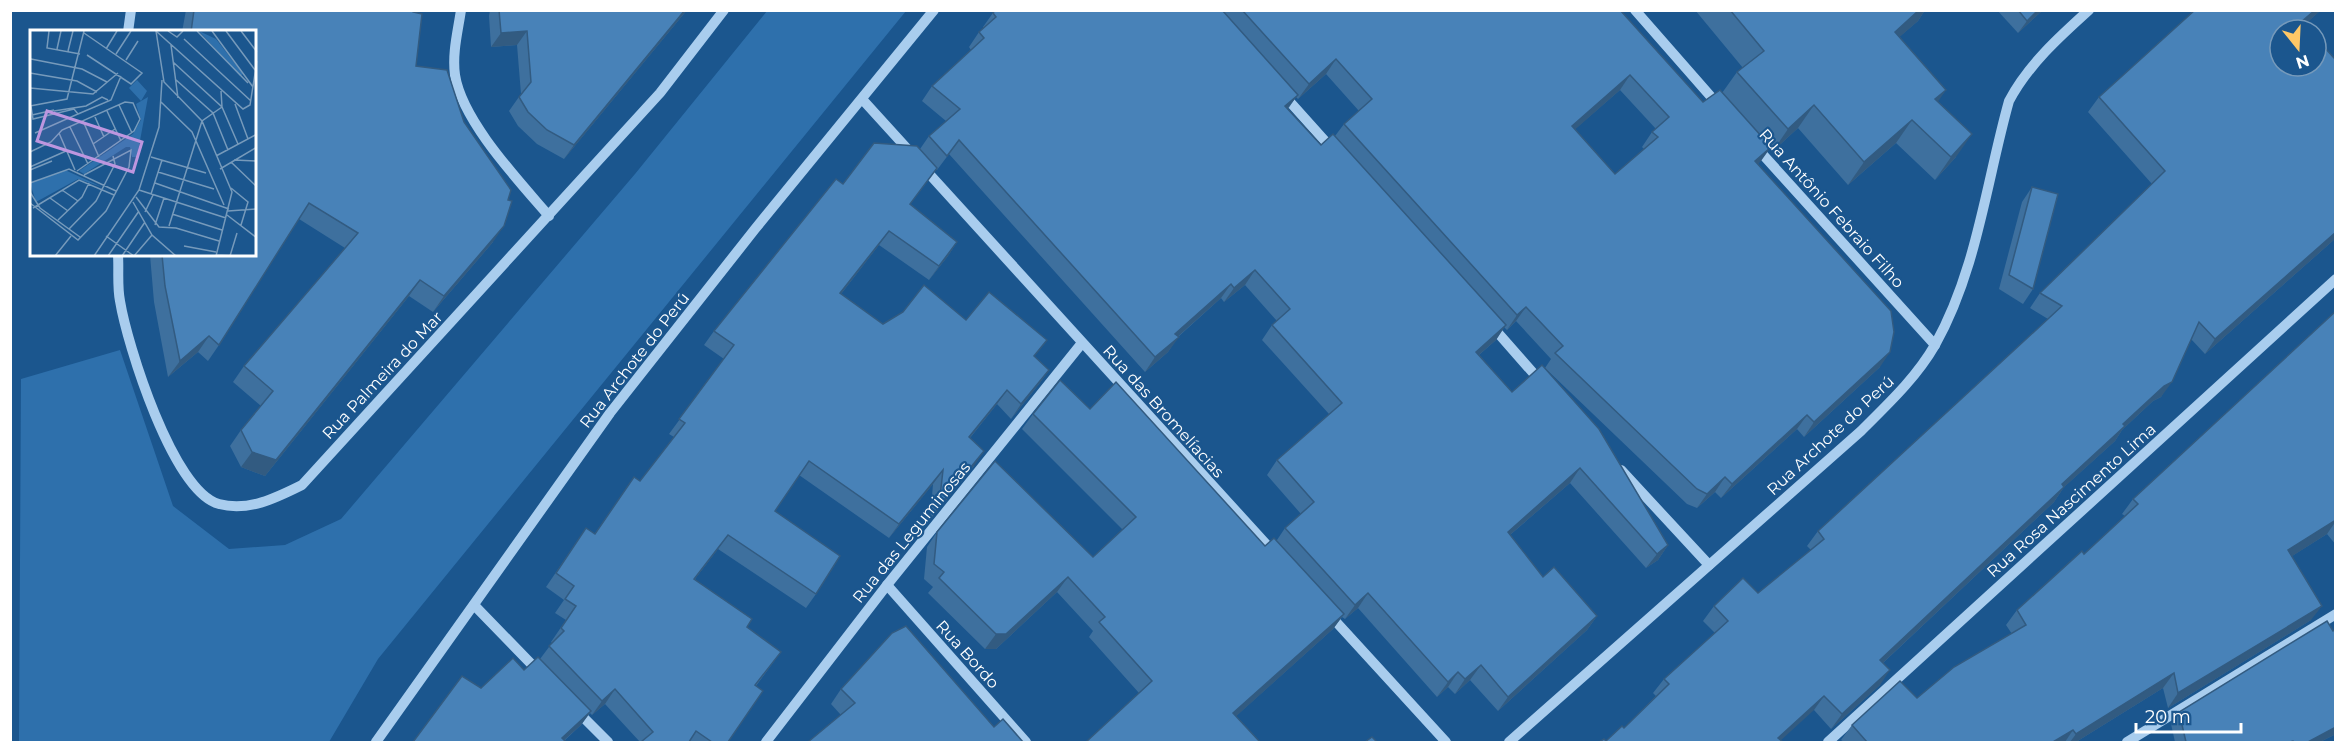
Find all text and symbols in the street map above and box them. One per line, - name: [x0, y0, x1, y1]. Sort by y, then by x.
- north arrow: [2268, 18, 2328, 78]
- inset map: [30, 30, 256, 256]
- text: N: [2293, 51, 2312, 73]
- street label: Rua Antônio Febraio Filho: [1755, 125, 1908, 292]
- street label: Rua Archote do Perú: [576, 289, 693, 432]
- street label: Rua Palmeira do Mar: [318, 308, 446, 443]
- street label: Rua das Bromelíacias: [1099, 341, 1228, 482]
- street label: Rua Archote do Perú: [1763, 372, 1898, 499]
- street label: Rua Rosa Nascimento Lima: [1983, 420, 2160, 581]
- street label: Rua das Leguminosas: [849, 458, 974, 607]
- street label: Rua Bordo: [932, 616, 1003, 692]
- scale bar: [2136, 696, 2241, 734]
- text: 20 m: [2145, 706, 2191, 728]

